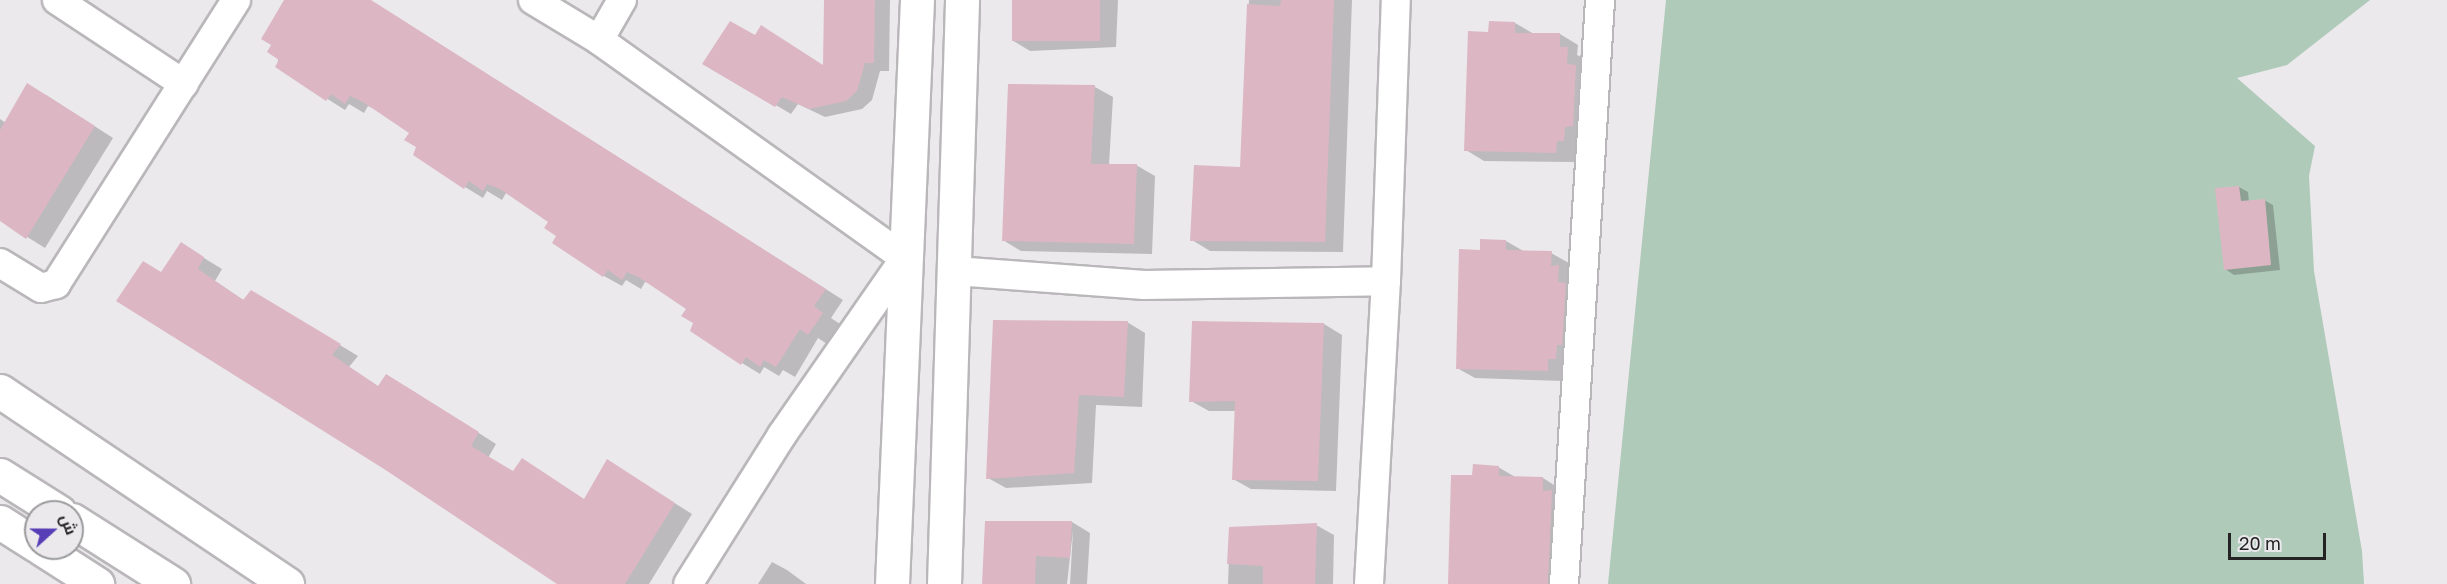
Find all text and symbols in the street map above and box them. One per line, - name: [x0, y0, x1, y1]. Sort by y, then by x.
- north arrow: [24, 500, 84, 560]
- text: ش: [56, 511, 82, 537]
- scale bar: [2231, 521, 2328, 559]
- text: 20 m: [2239, 532, 2281, 554]

